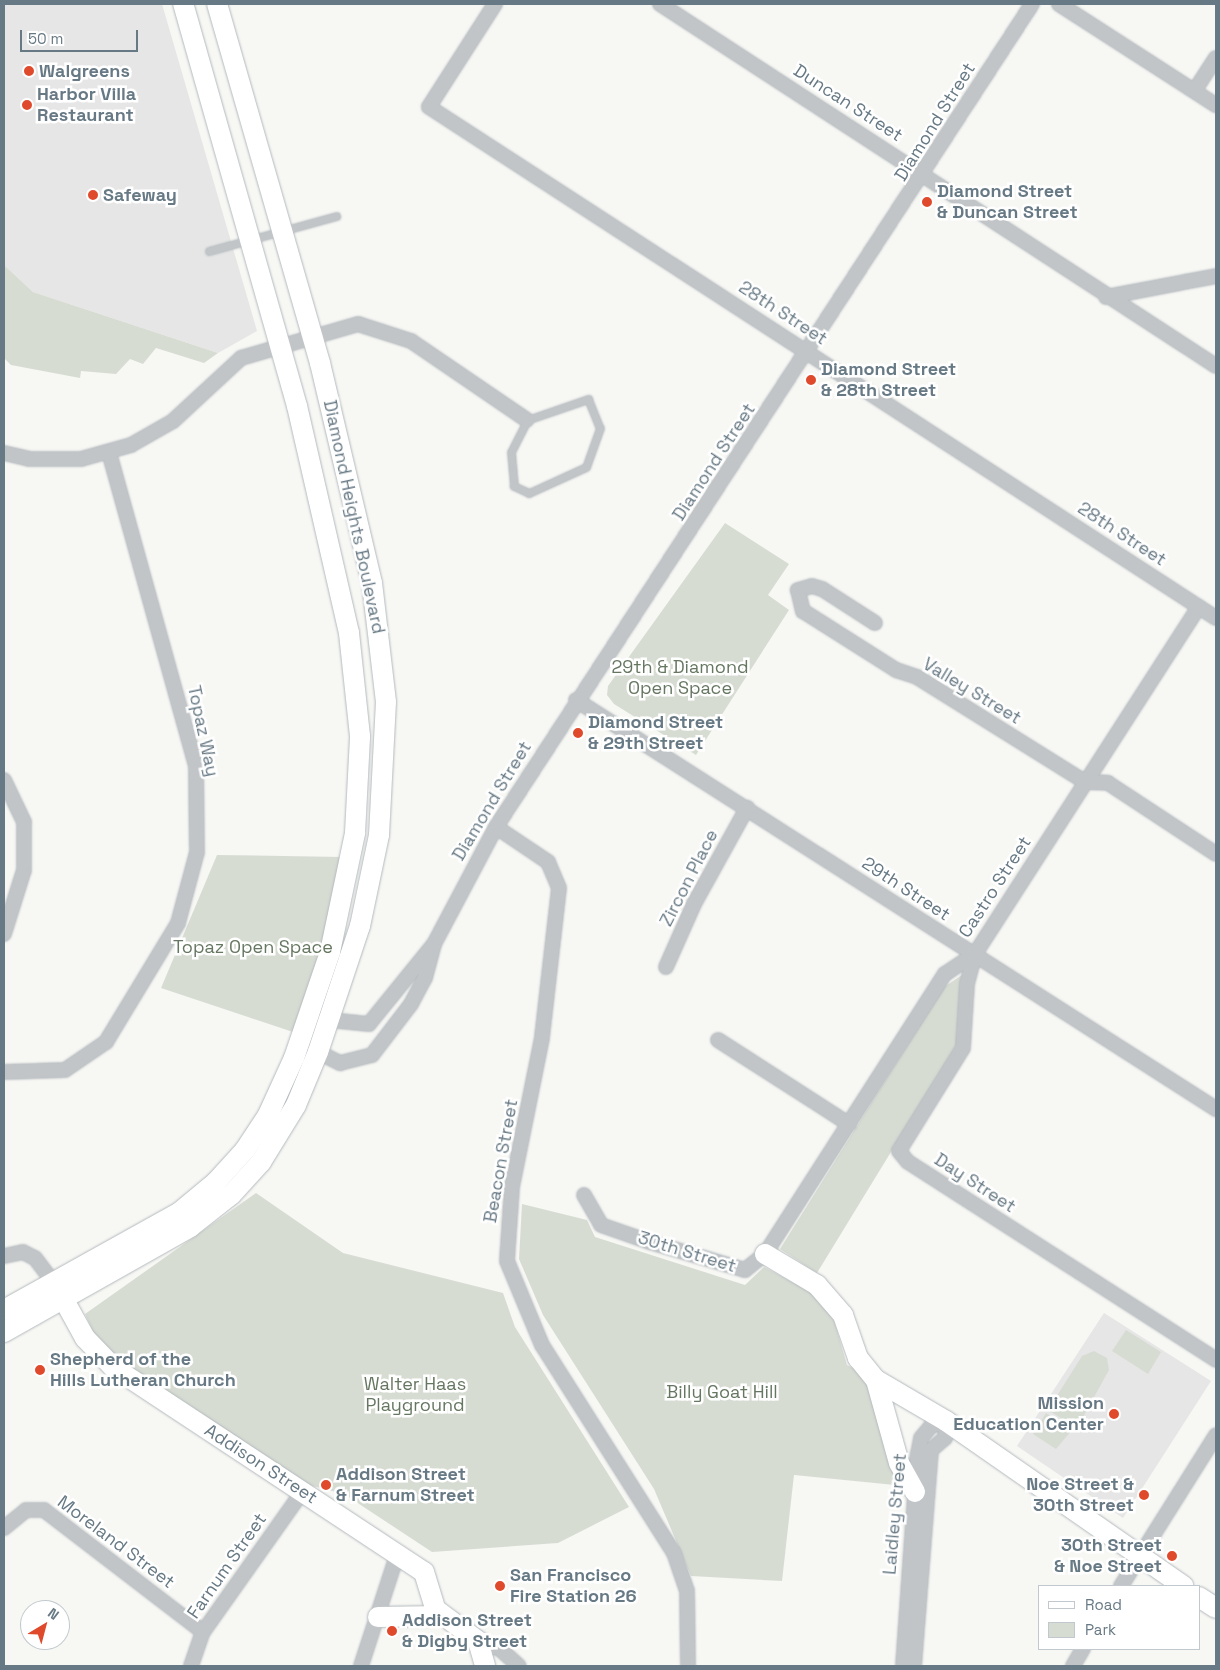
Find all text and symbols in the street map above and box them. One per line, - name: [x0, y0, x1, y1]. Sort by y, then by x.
- scale bar: [22, 20, 140, 52]
- text: 50 m: [28, 29, 63, 48]
- street label: Diamond Street: [890, 59, 980, 185]
- place label: Walgreens: [39, 60, 130, 82]
- street label: Duncan Street: [789, 60, 907, 146]
- marker: Walgreens: [23, 65, 35, 77]
- place label: Harbor Villa Restaurant: [37, 84, 136, 126]
- marker: Harbor Villa Restaurant: [21, 99, 33, 111]
- place label: Diamond Street & Duncan Street: [937, 181, 1078, 223]
- place label: Safeway: [103, 184, 177, 206]
- marker: Safeway: [87, 189, 99, 201]
- marker: Diamond Street & Duncan Street: [921, 196, 933, 208]
- street label: 28th Street: [735, 276, 831, 350]
- place label: Diamond Street & 28th Street: [821, 359, 956, 402]
- marker: Diamond Street & 28th Street: [805, 374, 817, 386]
- street label: Diamond Heights Boulevard: [319, 398, 389, 636]
- street label: Diamond Street: [668, 399, 760, 525]
- street label: 28th Street: [1074, 497, 1170, 571]
- street label: Valley Street: [919, 653, 1025, 729]
- park label: 29th & Diamond Open Space: [611, 657, 749, 700]
- street label: Topaz Way: [183, 683, 223, 779]
- place label: Diamond Street & 29th Street: [588, 712, 723, 754]
- marker: Diamond Street & 29th Street: [572, 727, 584, 739]
- street label: Diamond Street: [448, 737, 536, 865]
- street label: Zircon Place: [655, 826, 723, 930]
- street label: Castro Street: [954, 832, 1036, 942]
- street label: 29th Street: [858, 852, 954, 926]
- park label: Topaz Open Space: [173, 936, 333, 958]
- street label: Beacon Street: [479, 1097, 523, 1225]
- street label: Day Street: [930, 1149, 1020, 1217]
- street label: 30th Street: [635, 1227, 739, 1277]
- place label: Shepherd of the Hills Lutheran Church: [50, 1349, 236, 1392]
- marker: Shepherd of the Hills Lutheran Church: [34, 1364, 46, 1376]
- park label: Walter Haas Playground: [364, 1374, 466, 1416]
- park label: Billy Goat Hill: [666, 1381, 778, 1403]
- place label: Mission Education Center: [953, 1393, 1104, 1436]
- marker: Mission Education Center: [1108, 1408, 1120, 1420]
- street label: Addison Street: [201, 1419, 321, 1509]
- street label: Laidley Street: [879, 1452, 911, 1576]
- place label: Addison Street & Farnum Street: [336, 1464, 475, 1506]
- place label: Noe Street & 30th Street: [1026, 1474, 1134, 1516]
- marker: Addison Street & Farnum Street: [320, 1479, 332, 1491]
- marker: Noe Street & 30th Street: [1138, 1489, 1150, 1501]
- street label: Moreland Street: [53, 1491, 179, 1593]
- street label: Farnum Street: [183, 1509, 271, 1623]
- place label: 30th Street & Noe Street: [1054, 1535, 1162, 1578]
- marker: 30th Street & Noe Street: [1166, 1550, 1178, 1562]
- place label: San Francisco Fire Station 26: [510, 1565, 637, 1608]
- marker: San Francisco Fire Station 26: [494, 1580, 506, 1592]
- legend: [1038, 1585, 1200, 1650]
- text: Road: [1085, 1595, 1122, 1614]
- north arrow: [20, 1600, 70, 1650]
- text: N: [44, 1604, 63, 1624]
- place label: Addison Street & Digby Street: [402, 1610, 532, 1652]
- text: Park: [1085, 1620, 1116, 1639]
- marker: Addison Street & Digby Street: [386, 1625, 398, 1637]

